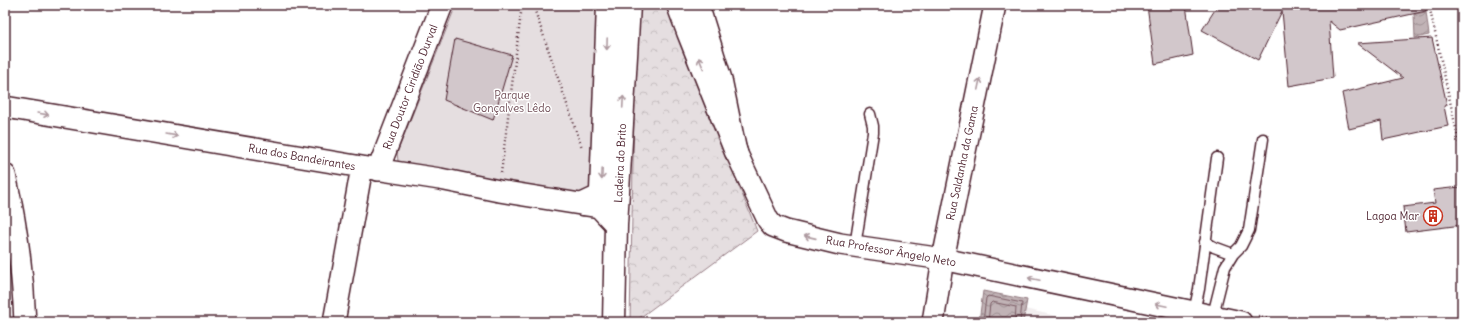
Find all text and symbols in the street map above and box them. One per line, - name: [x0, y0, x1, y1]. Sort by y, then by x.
- street label: Rua Doutor Ciridião Durval: [380, 22, 440, 152]
- one-way arrow: [603, 37, 610, 50]
- one-way arrow: [696, 58, 704, 70]
- one-way arrow: [975, 78, 983, 91]
- park label: Parque Gonçalves Lêdo: [473, 88, 551, 115]
- one-way arrow: [620, 96, 627, 109]
- street label: Rua Saldanha da Gama: [943, 104, 981, 222]
- one-way arrow: [37, 110, 50, 118]
- street label: Ladeira do Brito: [611, 123, 629, 203]
- one-way arrow: [165, 132, 178, 140]
- street label: Rua dos Bandeirantes: [247, 141, 357, 173]
- one-way arrow: [598, 167, 606, 180]
- building icon: Lagoa Mar: [1422, 205, 1444, 227]
- place label: Lagoa Mar: [1366, 209, 1420, 223]
- one-way arrow: [804, 232, 817, 240]
- street label: Rua Professor Ângelo Neto: [825, 232, 957, 269]
- one-way arrow: [1028, 274, 1041, 282]
- one-way arrow: [1155, 301, 1168, 309]

